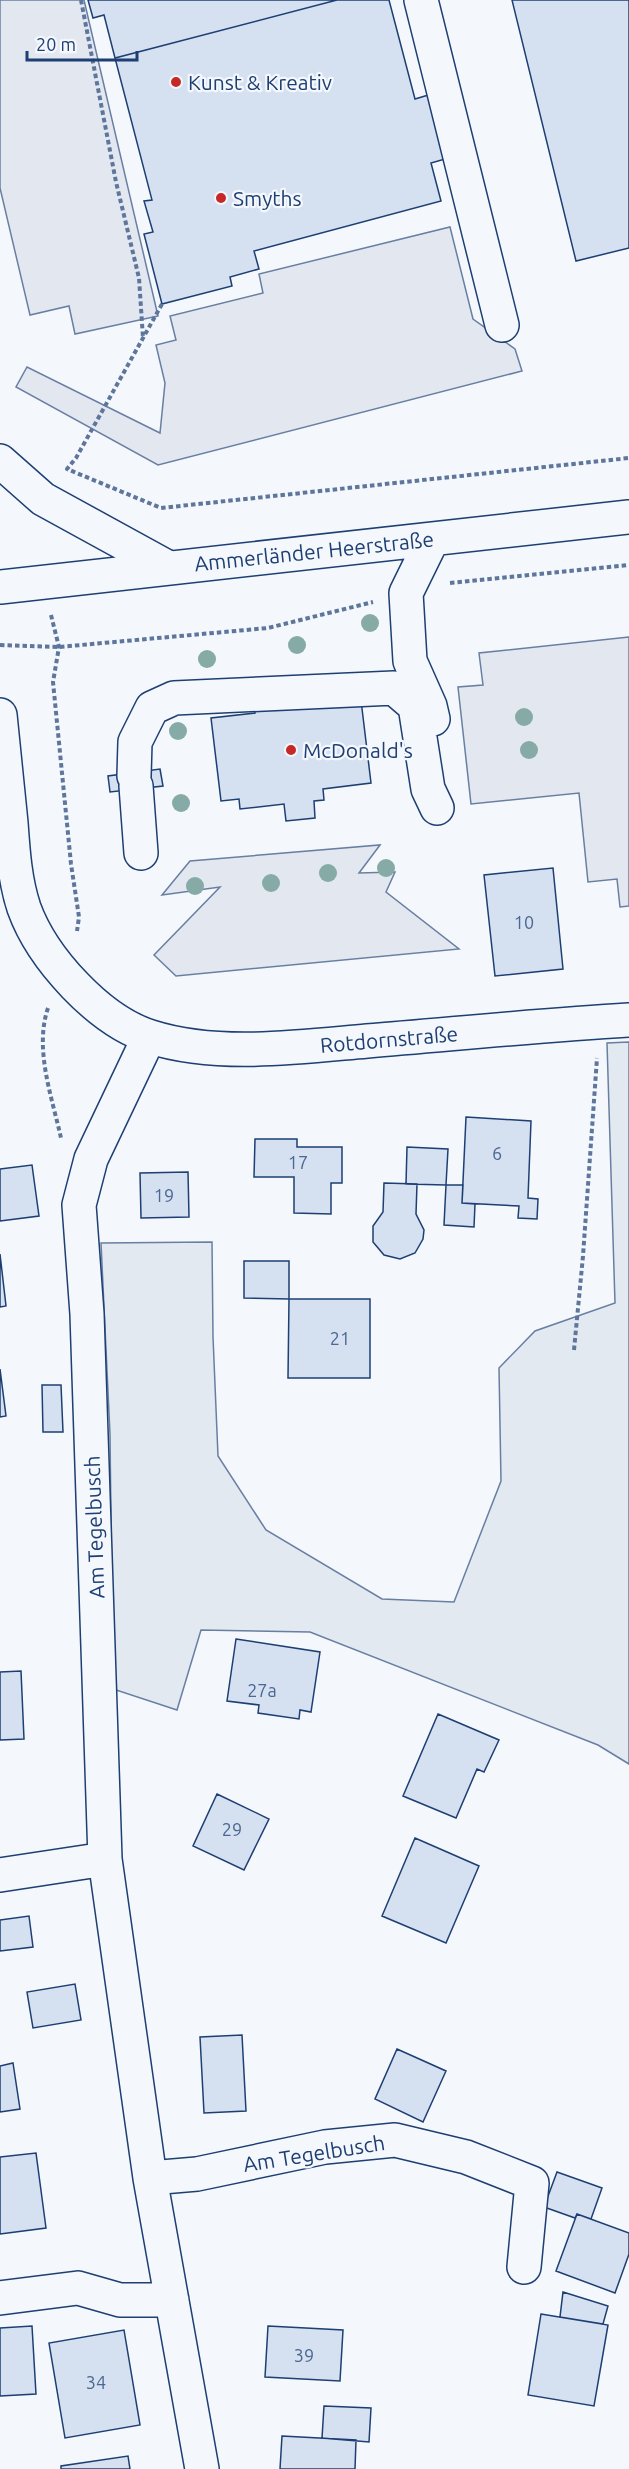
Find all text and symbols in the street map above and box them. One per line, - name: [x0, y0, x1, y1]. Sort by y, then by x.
- scale bar: [27, 24, 136, 62]
- text: 20 m: [36, 34, 76, 54]
- place label: Kunst & Kreativ: [188, 70, 332, 94]
- marker: Kunst & Kreativ: [169, 75, 183, 89]
- place label: Smyths: [233, 186, 302, 210]
- marker: Smyths: [214, 191, 228, 205]
- street label: Ammerländer Heerstraße: [193, 526, 435, 576]
- place label: McDonald's: [303, 738, 413, 762]
- marker: McDonald's: [284, 743, 298, 757]
- house number: 10: [514, 912, 534, 932]
- street label: Rotdornstraße: [319, 1021, 459, 1057]
- house number: 6: [492, 1143, 502, 1163]
- house number: 17: [288, 1152, 308, 1172]
- house number: 19: [154, 1185, 174, 1205]
- house number: 21: [330, 1328, 350, 1348]
- street label: Am Tegelbusch: [80, 1455, 108, 1599]
- house number: 27a: [247, 1680, 277, 1700]
- house number: 29: [222, 1819, 242, 1839]
- street label: Am Tegelbusch: [241, 2130, 387, 2176]
- house number: 39: [294, 2345, 314, 2365]
- house number: 34: [86, 2372, 106, 2392]

